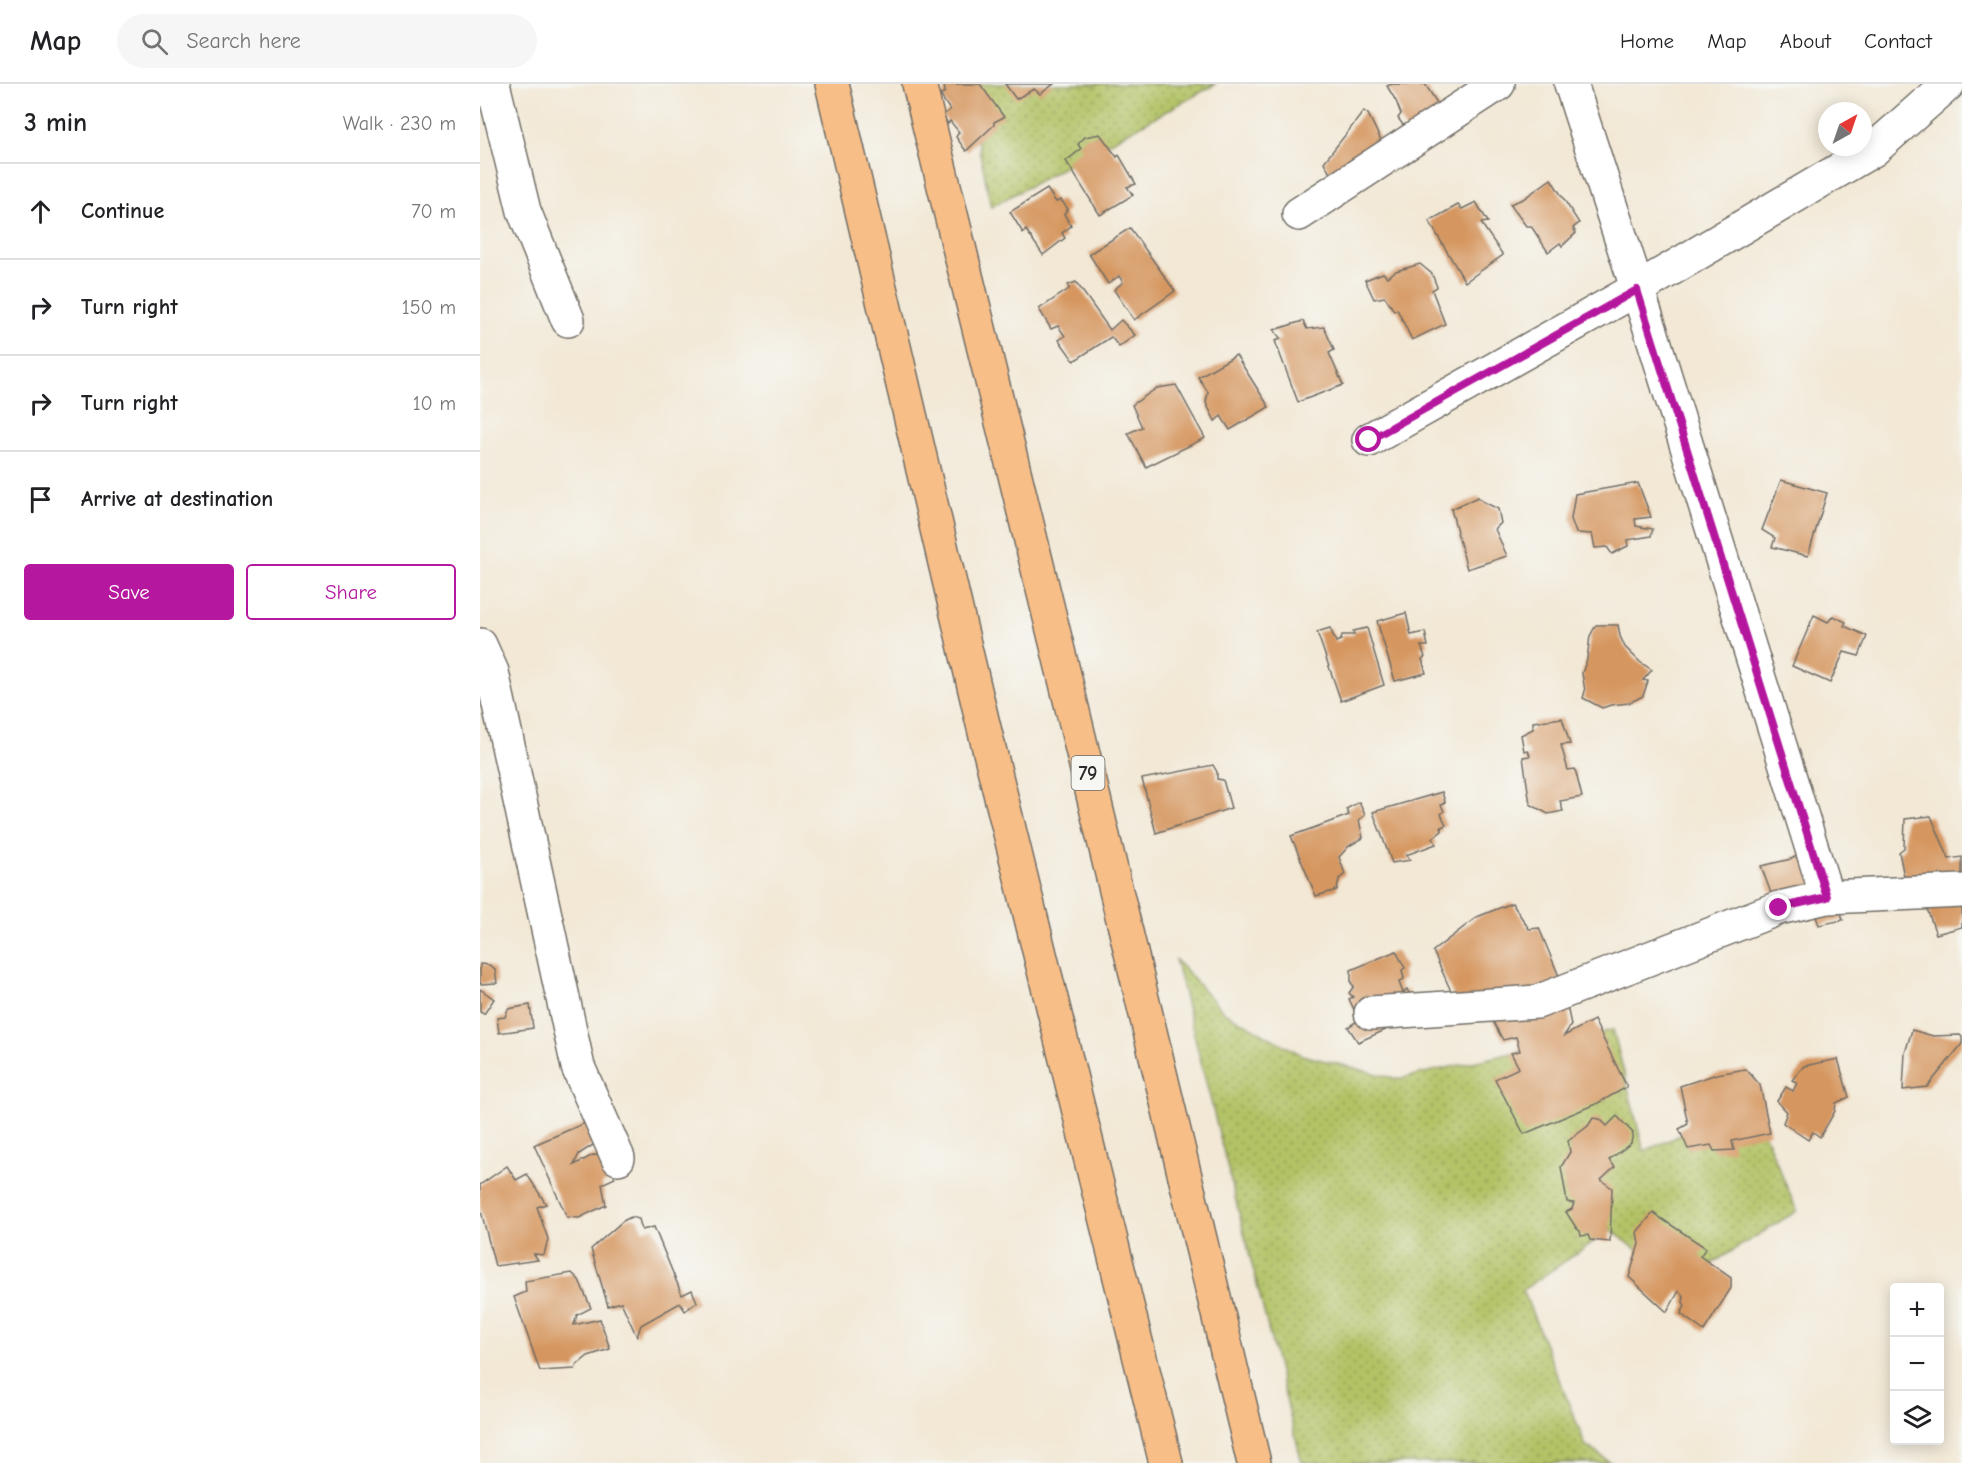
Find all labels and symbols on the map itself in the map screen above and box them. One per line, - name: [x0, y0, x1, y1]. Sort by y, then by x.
- north arrow: [1818, 102, 1872, 156]
- route start: [1355, 426, 1381, 452]
- road number: 79: [1072, 756, 1104, 790]
- route end: [1765, 894, 1791, 920]

